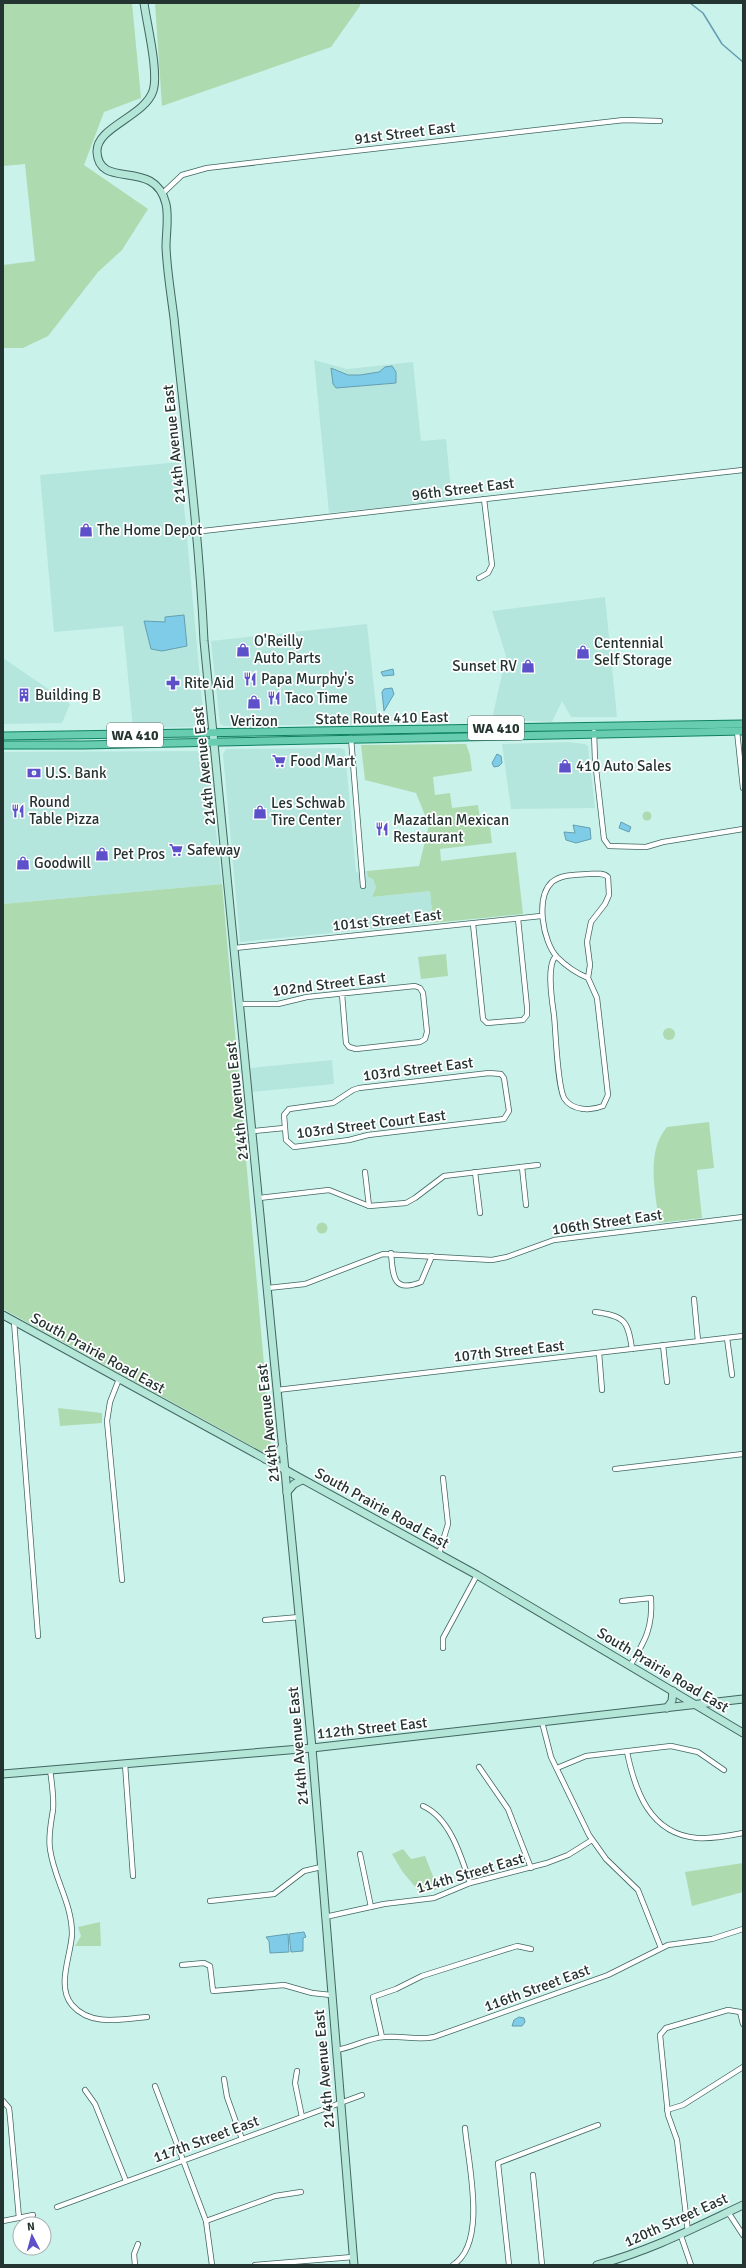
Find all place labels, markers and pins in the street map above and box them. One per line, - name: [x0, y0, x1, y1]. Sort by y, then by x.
- place label: The Home Depot: [97, 521, 202, 539]
- shop icon: The Home Depot: [78, 522, 94, 538]
- place label: O'Reilly Auto Parts: [254, 632, 321, 667]
- place label: Centennial Self Storage: [594, 634, 672, 669]
- shop icon: O'Reilly Auto Parts: [235, 642, 251, 658]
- shop icon: Centennial Self Storage: [575, 644, 591, 660]
- place label: Sunset RV: [452, 657, 517, 675]
- shop icon: Sunset RV: [520, 658, 536, 674]
- place label: Papa Murphy's: [261, 670, 354, 688]
- restaurant icon: Papa Murphy's: [242, 671, 258, 687]
- place label: Rite Aid: [184, 674, 234, 692]
- pharmacy icon: Rite Aid: [165, 675, 181, 691]
- place label: Building B: [35, 686, 101, 704]
- building icon: Building B: [16, 687, 32, 703]
- place label: Taco Time: [285, 689, 348, 707]
- restaurant icon: Taco Time: [266, 690, 282, 706]
- shop icon: Verizon: [246, 694, 262, 710]
- place label: Verizon: [230, 712, 278, 730]
- place label: Food Mart: [290, 752, 355, 770]
- supermarket icon: Food Mart: [271, 753, 287, 769]
- place label: 410 Auto Sales: [576, 757, 672, 775]
- shop icon: 410 Auto Sales: [557, 758, 573, 774]
- place label: U.S. Bank: [45, 764, 107, 782]
- bank icon: U.S. Bank: [26, 765, 42, 781]
- place label: Round Table Pizza: [29, 793, 99, 828]
- place label: Les Schwab Tire Center: [271, 794, 345, 829]
- restaurant icon: Round Table Pizza: [10, 803, 26, 819]
- shop icon: Les Schwab Tire Center: [252, 804, 268, 820]
- place label: Mazatlan Mexican Restaurant: [393, 811, 509, 846]
- restaurant icon: Mazatlan Mexican Restaurant: [374, 821, 390, 837]
- place label: Safeway: [187, 841, 240, 859]
- supermarket icon: Safeway: [168, 842, 184, 858]
- place label: Pet Pros: [113, 845, 165, 863]
- shop icon: Pet Pros: [94, 846, 110, 862]
- place label: Goodwill: [34, 854, 91, 872]
- shop icon: Goodwill: [15, 855, 31, 871]

